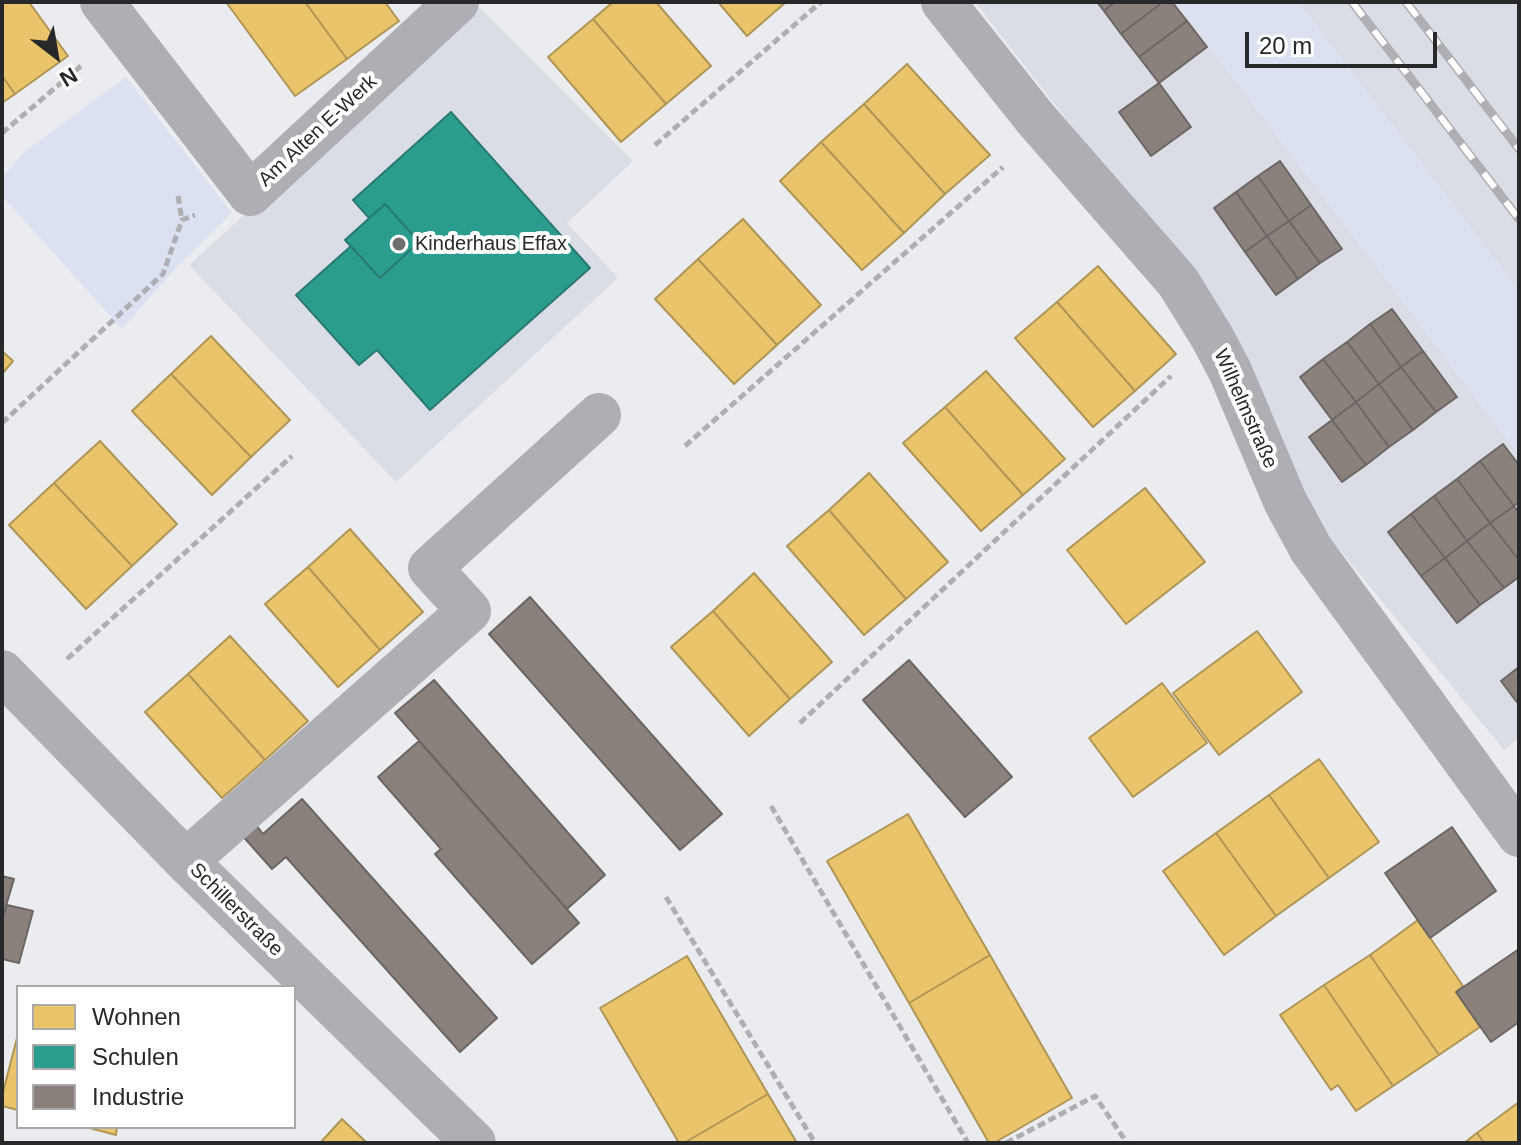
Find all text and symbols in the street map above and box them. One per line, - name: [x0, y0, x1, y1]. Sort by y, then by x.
- north arrow: [16, 16, 96, 96]
- scale bar: [1249, 16, 1441, 66]
- text: 20 m: [1259, 32, 1312, 59]
- text: N: [55, 62, 82, 92]
- street label: Am Alten E-Werk: [254, 70, 382, 192]
- place label: Kinderhaus Effax: [415, 232, 567, 256]
- marker: Kinderhaus Effax: [390, 235, 408, 253]
- street label: Wilhelmstraße: [1208, 346, 1282, 472]
- street label: Schillerstraße: [184, 858, 288, 962]
- legend: [16, 985, 296, 1129]
- text: Wohnen: [92, 1003, 181, 1030]
- text: Schulen: [92, 1043, 179, 1070]
- text: Industrie: [92, 1083, 184, 1110]

